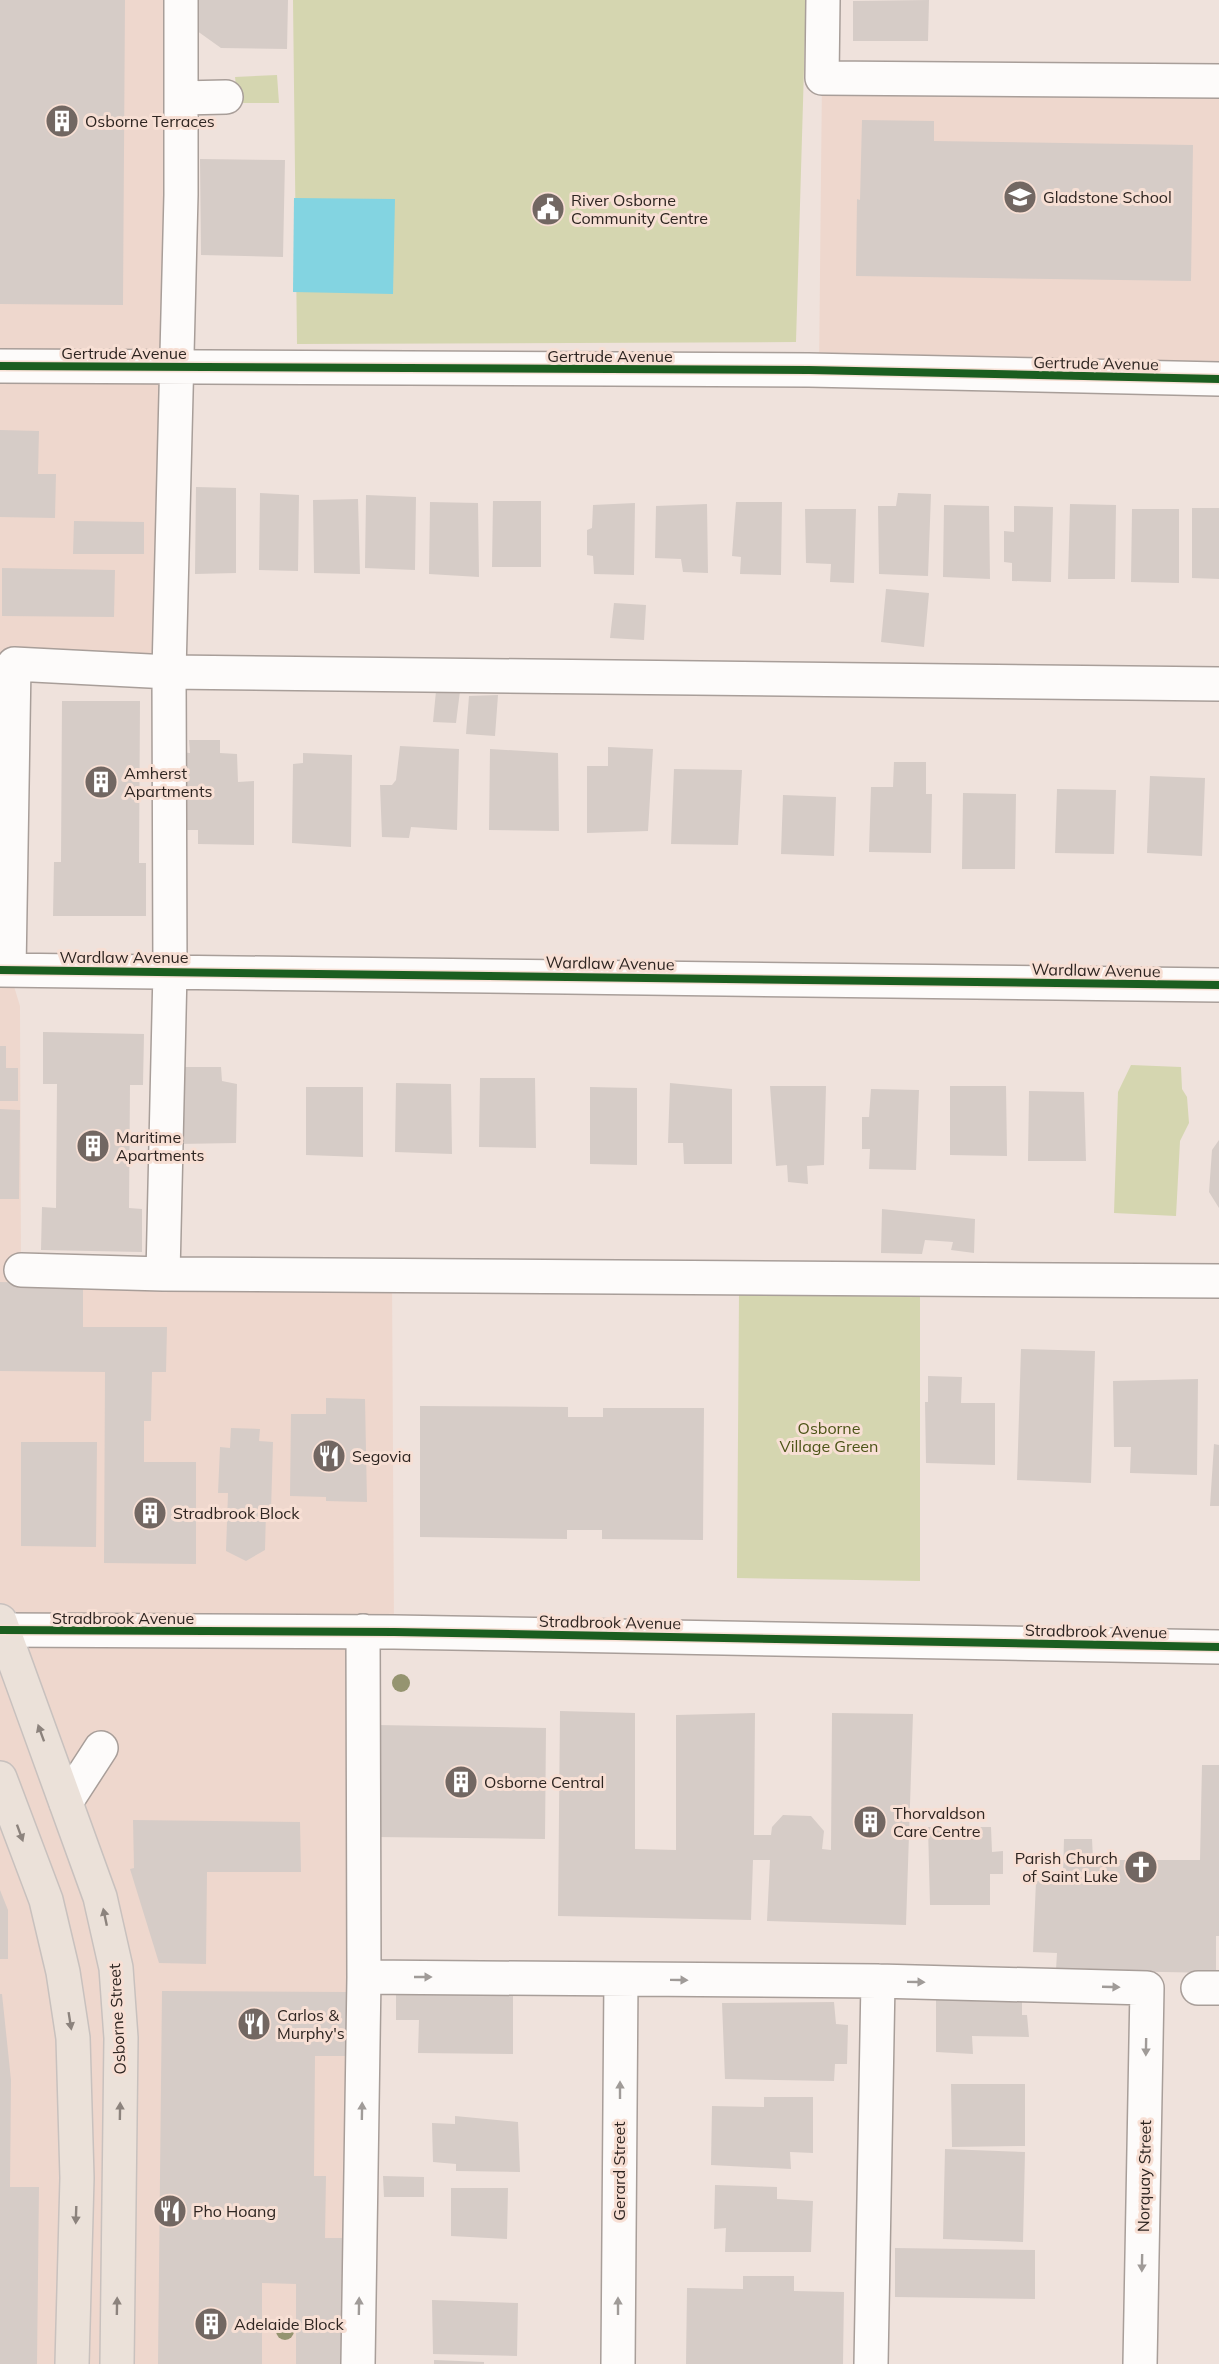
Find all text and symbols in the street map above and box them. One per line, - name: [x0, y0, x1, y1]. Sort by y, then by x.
- building icon: Osborne Terraces: [44, 103, 80, 139]
- place label: Osborne Terraces: [85, 111, 215, 131]
- school or university icon: Gladstone School: [1002, 179, 1038, 215]
- place label: Gladstone School: [1043, 187, 1172, 207]
- place label: River Osborne Community Centre: [571, 190, 708, 228]
- public building icon: River Osborne Community Centre: [530, 191, 566, 227]
- street label: Gertrude Avenue: [61, 343, 187, 363]
- street label: Gertrude Avenue: [547, 346, 673, 366]
- street label: Gertrude Avenue: [1033, 352, 1159, 374]
- place label: Amherst Apartments: [124, 763, 213, 801]
- building icon: Amherst Apartments: [83, 764, 119, 800]
- street label: Wardlaw Avenue: [60, 947, 188, 967]
- street label: Wardlaw Avenue: [545, 952, 675, 974]
- street label: Wardlaw Avenue: [1031, 959, 1161, 981]
- place label: Maritime Apartments: [116, 1127, 205, 1165]
- building icon: Maritime Apartments: [75, 1128, 111, 1164]
- park label: Osborne Village Green: [780, 1418, 878, 1456]
- restaurant icon: Segovia: [311, 1438, 347, 1474]
- place label: Segovia: [352, 1446, 411, 1466]
- building icon: Stradbrook Block: [132, 1495, 168, 1531]
- place label: Stradbrook Block: [173, 1503, 300, 1523]
- street label: Stradbrook Avenue: [52, 1608, 194, 1628]
- street label: Stradbrook Avenue: [539, 1611, 681, 1633]
- street label: Stradbrook Avenue: [1025, 1620, 1167, 1642]
- one-way arrow: [35, 1724, 45, 1742]
- building icon: Osborne Central: [443, 1764, 479, 1800]
- place label: Osborne Central: [484, 1772, 604, 1792]
- place label: Thorvaldson Care Centre: [893, 1803, 985, 1841]
- building icon: Thorvaldson Care Centre: [852, 1804, 888, 1840]
- one-way arrow: [16, 1824, 26, 1842]
- place label: Parish Church of Saint Luke: [1015, 1848, 1118, 1886]
- church icon: Parish Church of Saint Luke: [1123, 1849, 1159, 1885]
- one-way arrow: [99, 1908, 109, 1926]
- street label: Osborne Street: [104, 1962, 130, 2075]
- one-way arrow: [413, 1973, 432, 1982]
- one-way arrow: [670, 1975, 689, 1985]
- one-way arrow: [907, 1978, 926, 1987]
- one-way arrow: [1102, 1983, 1121, 1992]
- place label: Carlos & Murphy's: [277, 2005, 345, 2043]
- restaurant icon: Carlos & Murphy's: [236, 2006, 272, 2042]
- one-way arrow: [66, 2011, 75, 2030]
- one-way arrow: [1141, 2037, 1151, 2056]
- one-way arrow: [615, 2080, 625, 2099]
- one-way arrow: [115, 2101, 125, 2120]
- one-way arrow: [357, 2101, 367, 2120]
- street label: Norquay Street: [1133, 2119, 1155, 2232]
- street label: Gerard Street: [609, 2121, 629, 2221]
- restaurant icon: Pho Hoang: [152, 2193, 188, 2229]
- place label: Pho Hoang: [193, 2201, 276, 2221]
- one-way arrow: [72, 2206, 81, 2225]
- one-way arrow: [1137, 2253, 1147, 2272]
- one-way arrow: [113, 2296, 122, 2315]
- one-way arrow: [354, 2296, 364, 2315]
- one-way arrow: [613, 2296, 623, 2315]
- building icon: Adelaide Block: [193, 2306, 229, 2342]
- place label: Adelaide Block: [234, 2314, 344, 2334]

